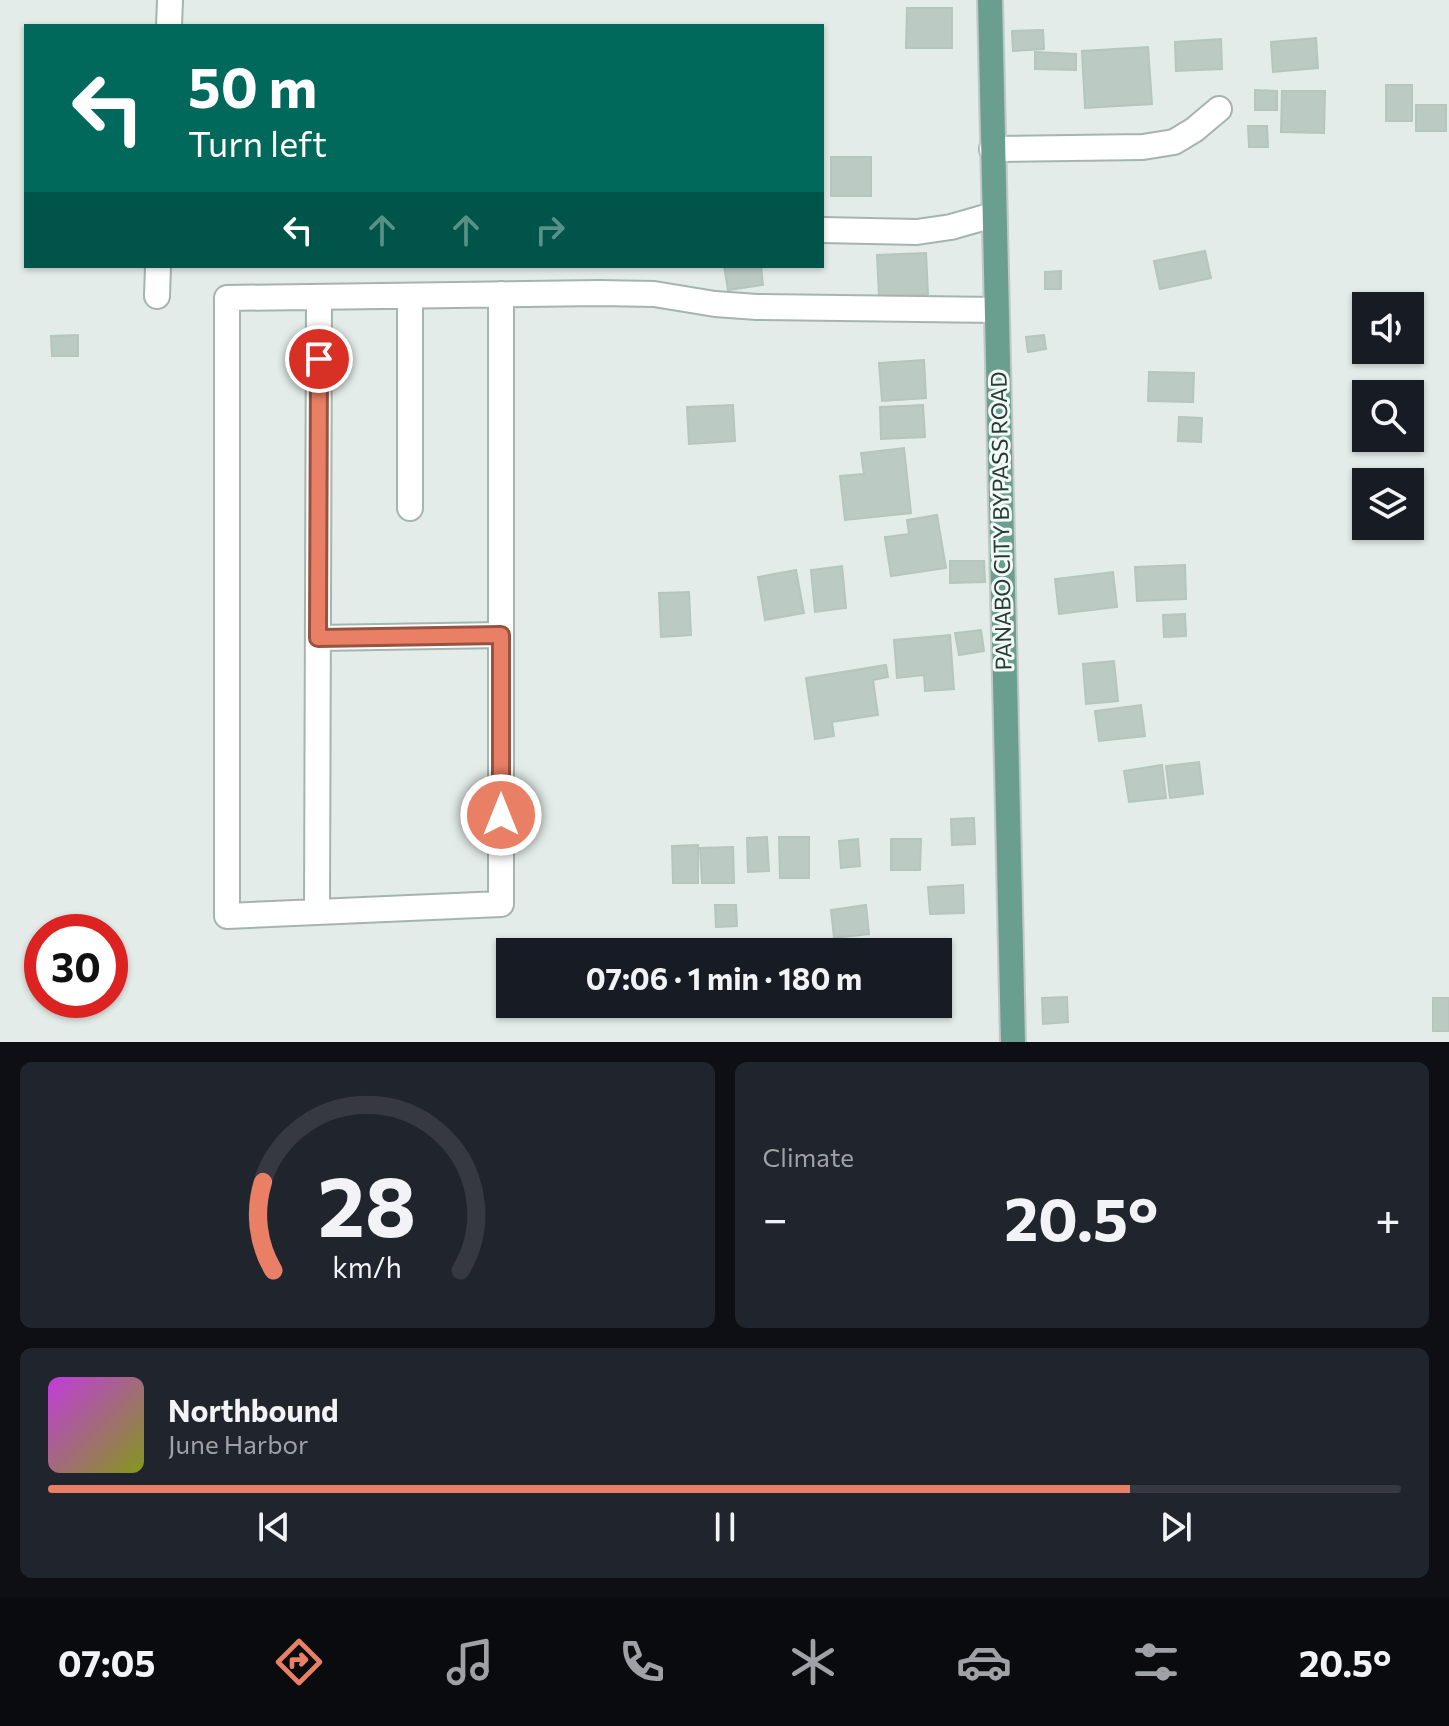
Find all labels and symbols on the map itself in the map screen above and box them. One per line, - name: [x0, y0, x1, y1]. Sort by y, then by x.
- pin: [285, 325, 353, 393]
- street label: PANABO CITY BYPASS ROAD: [984, 371, 1017, 671]
- position arrow: [459, 773, 543, 857]
- speed limit sign: 30: [24, 914, 128, 1018]

